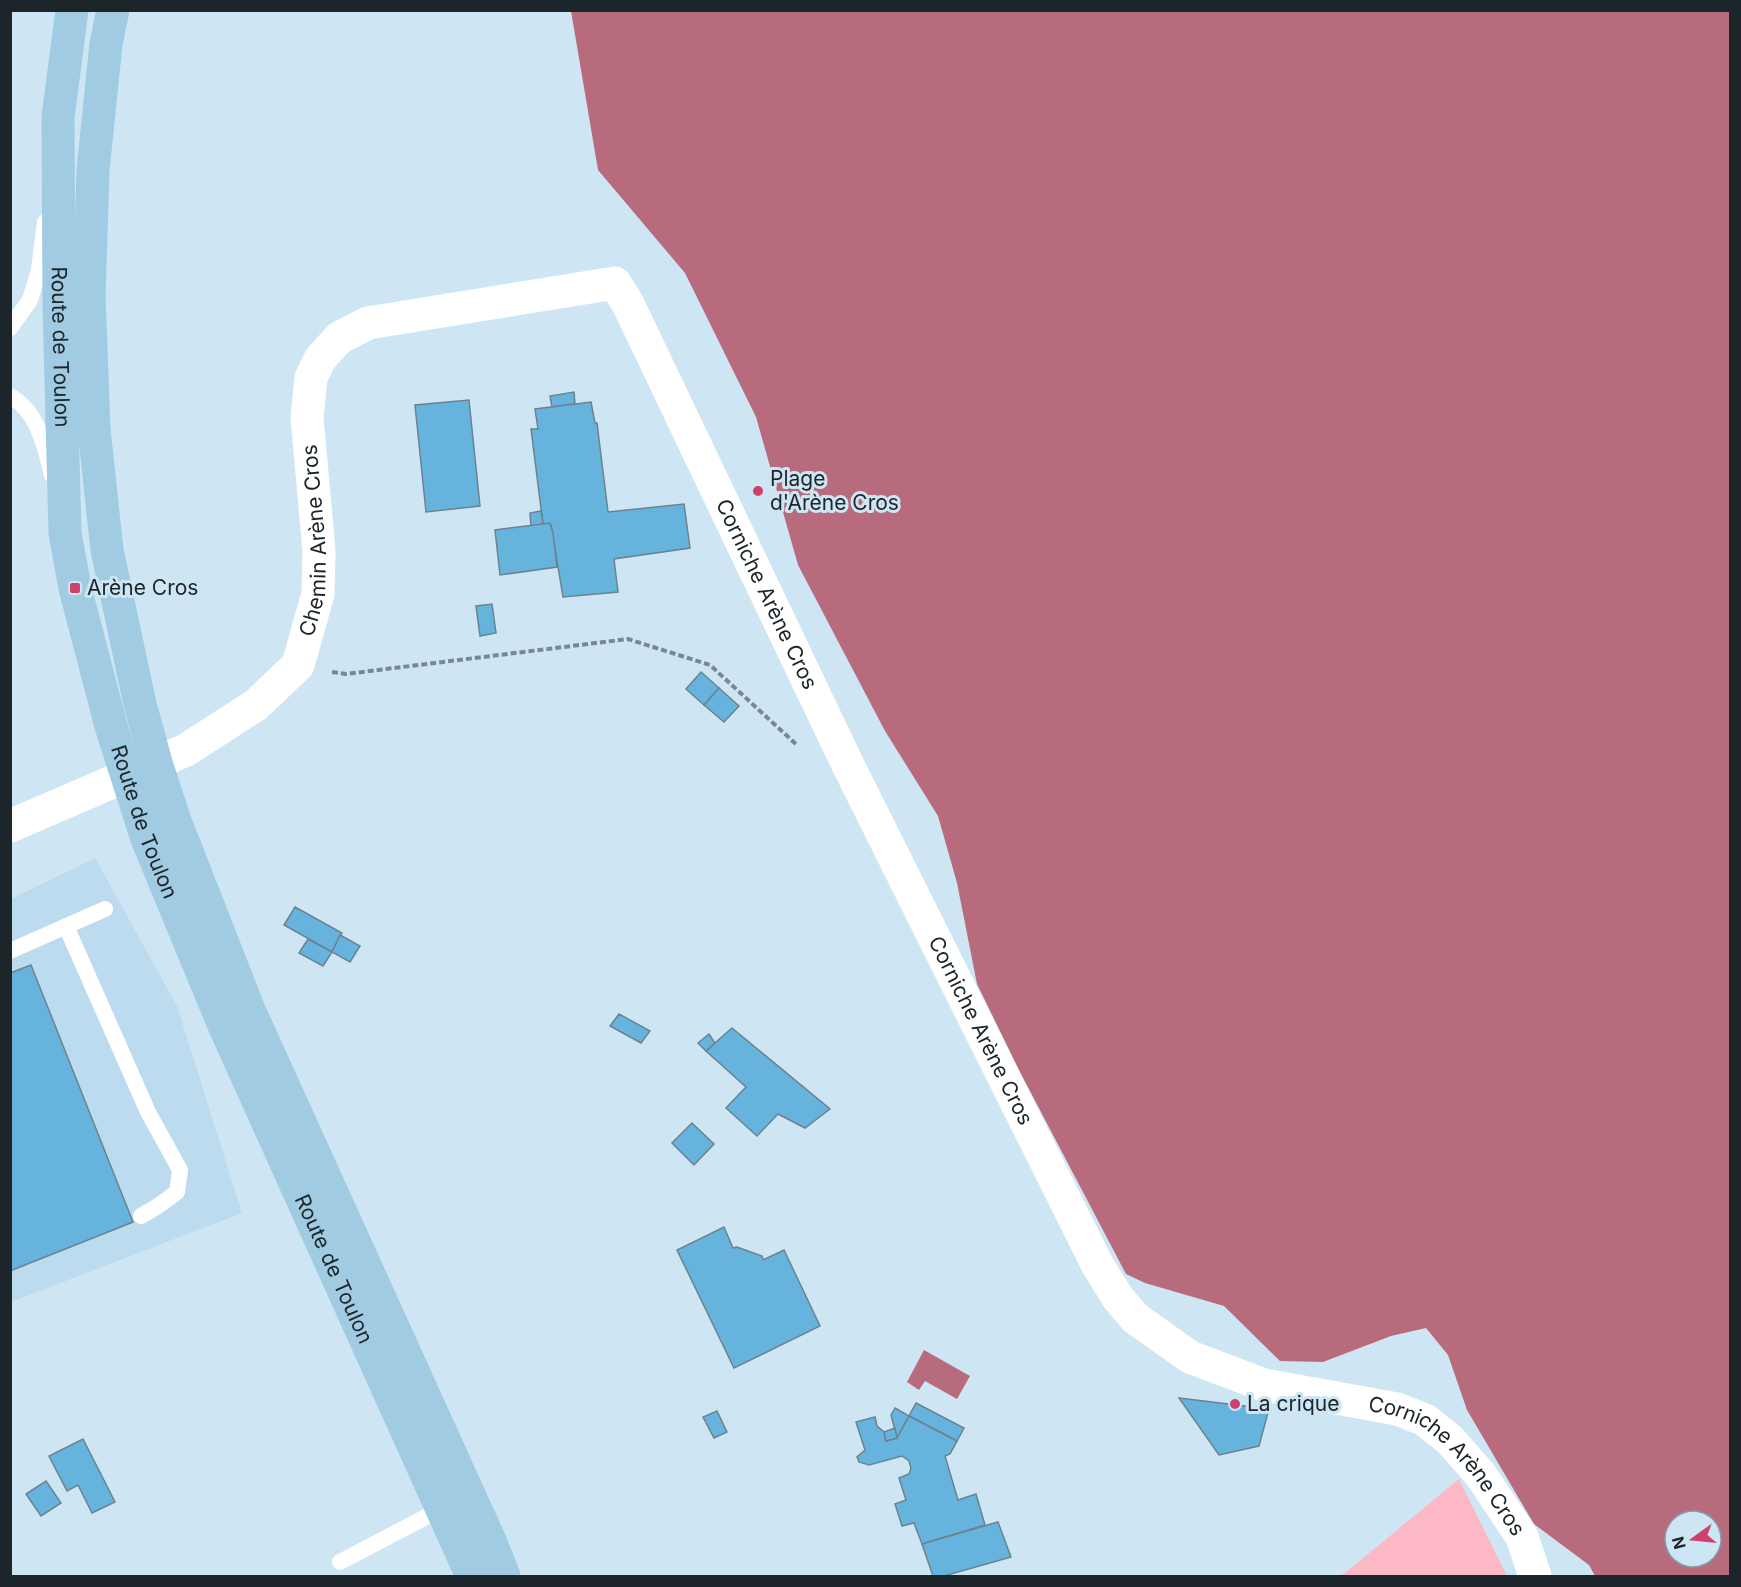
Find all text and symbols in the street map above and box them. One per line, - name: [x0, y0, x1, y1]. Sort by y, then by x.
- street label: Route de Toulon: [47, 266, 75, 428]
- street label: Chemin Arène Cros: [294, 443, 331, 639]
- place label: Plage d'Arène Cros: [770, 466, 899, 515]
- marker: Plage d'Arène Cros: [751, 484, 765, 498]
- street label: Corniche Arène Cros: [711, 495, 823, 693]
- place label: Arène Cros: [87, 575, 198, 600]
- marker: Arène Cros: [68, 581, 82, 595]
- street label: Route de Toulon: [106, 742, 183, 902]
- street label: Corniche Arène Cros: [923, 932, 1039, 1129]
- street label: Route de Toulon: [290, 1190, 379, 1347]
- place label: La crique: [1247, 1391, 1339, 1416]
- street label: Corniche Arène Cros: [1367, 1391, 1531, 1540]
- marker: La crique: [1228, 1397, 1242, 1411]
- north arrow: [1663, 1509, 1723, 1569]
- text: N: [1667, 1534, 1690, 1551]

